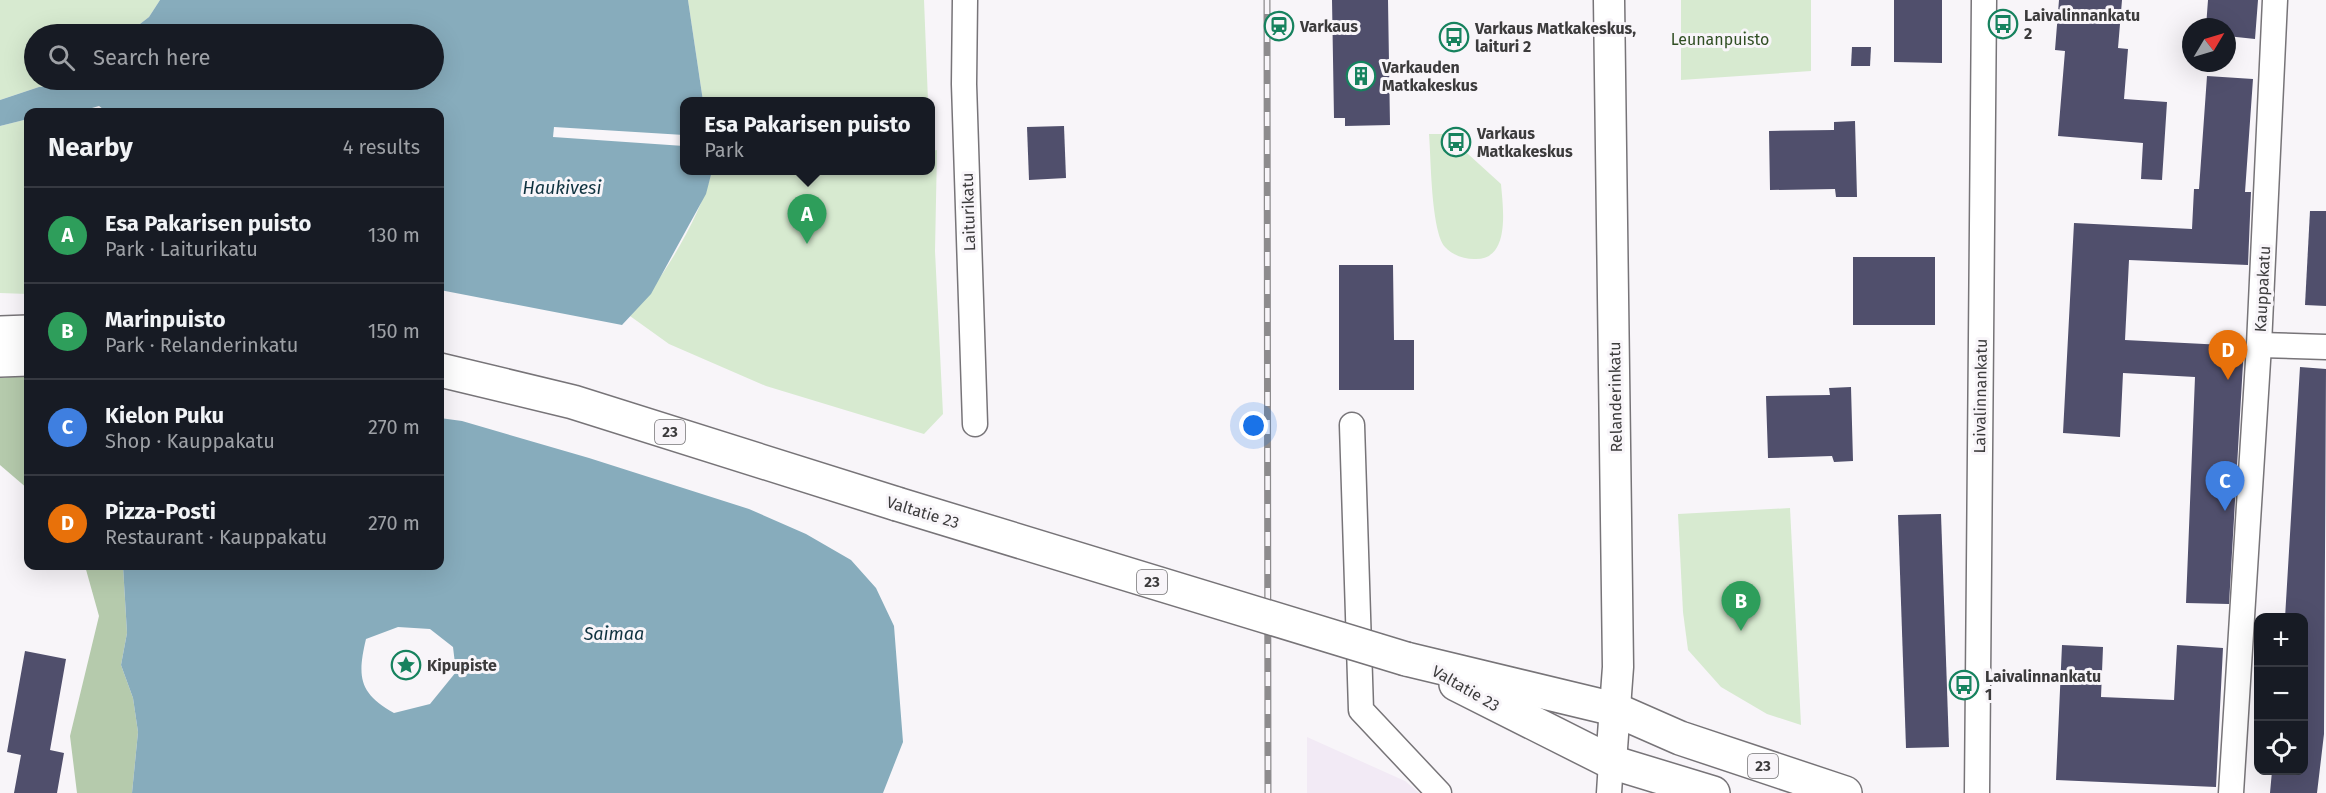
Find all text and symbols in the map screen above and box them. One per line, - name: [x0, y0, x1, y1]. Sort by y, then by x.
- place label: Laivalinnankatu 2: [2024, 6, 2140, 43]
- bus stop icon: Laivalinnankatu 2: [1987, 8, 2019, 40]
- station icon: Varkaus: [1263, 10, 1295, 42]
- place label: Varkaus: [1299, 17, 1358, 36]
- north arrow: [2182, 18, 2236, 72]
- place label: Varkaus Matkakeskus, laituri 2: [1474, 19, 1636, 56]
- bus stop icon: Varkaus Matkakeskus, laituri 2: [1438, 21, 1470, 53]
- search box: [24, 24, 444, 90]
- park label: Leunanpuisto: [1671, 30, 1769, 49]
- icon: search: [45, 41, 78, 74]
- text: Search here: [93, 44, 211, 71]
- place label: Varkauden Matkakeskus: [1381, 58, 1478, 95]
- building icon: Varkauden Matkakeskus: [1345, 60, 1377, 92]
- popup: [680, 97, 935, 175]
- text: Esa Pakarisen puisto: [704, 111, 911, 138]
- place label: Varkaus Matkakeskus: [1476, 124, 1573, 161]
- bus stop icon: Varkaus Matkakeskus: [1440, 126, 1472, 158]
- text: Nearby: [48, 132, 133, 163]
- text: 4 results: [343, 135, 420, 159]
- text: Park: [704, 138, 744, 162]
- street label: Laiturikatu: [958, 172, 979, 252]
- water label: Haukivesi: [523, 177, 601, 199]
- pin: A: [788, 194, 826, 244]
- text: Esa Pakarisen puisto: [105, 210, 311, 237]
- text: A: [62, 223, 73, 247]
- text: 130 m: [368, 223, 420, 247]
- text: Park · Laiturikatu: [105, 237, 258, 261]
- street label: Kauppakatu: [2251, 245, 2274, 333]
- text: Marinpuisto: [105, 306, 226, 333]
- text: B: [61, 319, 74, 343]
- text: 150 m: [368, 319, 420, 343]
- pin: D: [2208, 330, 2248, 380]
- text: Park · Relanderinkatu: [105, 333, 298, 357]
- street label: Laivalinnankatu: [1970, 338, 1991, 454]
- street label: Relanderinkatu: [1605, 341, 1626, 453]
- text: Kielon Puku: [105, 402, 224, 429]
- your location: [1239, 411, 1268, 440]
- text: C: [62, 415, 73, 439]
- text: 270 m: [368, 415, 420, 439]
- road number: 23: [655, 420, 685, 444]
- text: Shop · Kauppakatu: [105, 429, 275, 453]
- pin: C: [2206, 462, 2244, 511]
- street label: Valtatie 23: [884, 492, 961, 533]
- text: Pizza-Posti: [105, 498, 216, 525]
- text: D: [61, 511, 74, 535]
- text: 270 m: [368, 511, 420, 535]
- text: Restaurant · Kauppakatu: [105, 525, 327, 549]
- road number: 23: [1137, 570, 1167, 594]
- pin: B: [1722, 582, 1760, 631]
- map controls: [2254, 613, 2308, 775]
- button: +: [2254, 613, 2308, 667]
- water label: Saimaa: [583, 623, 644, 645]
- place icon: Kipupiste: [390, 649, 422, 681]
- place label: Kipupiste: [427, 656, 497, 675]
- street label: Valtatie 23: [1429, 661, 1503, 715]
- place label: Laivalinnankatu 1: [1985, 667, 2101, 704]
- button: −: [2254, 667, 2308, 721]
- bus stop icon: Laivalinnankatu 1: [1948, 669, 1980, 701]
- button: locate: [2254, 721, 2308, 775]
- road number: 23: [1748, 754, 1778, 778]

